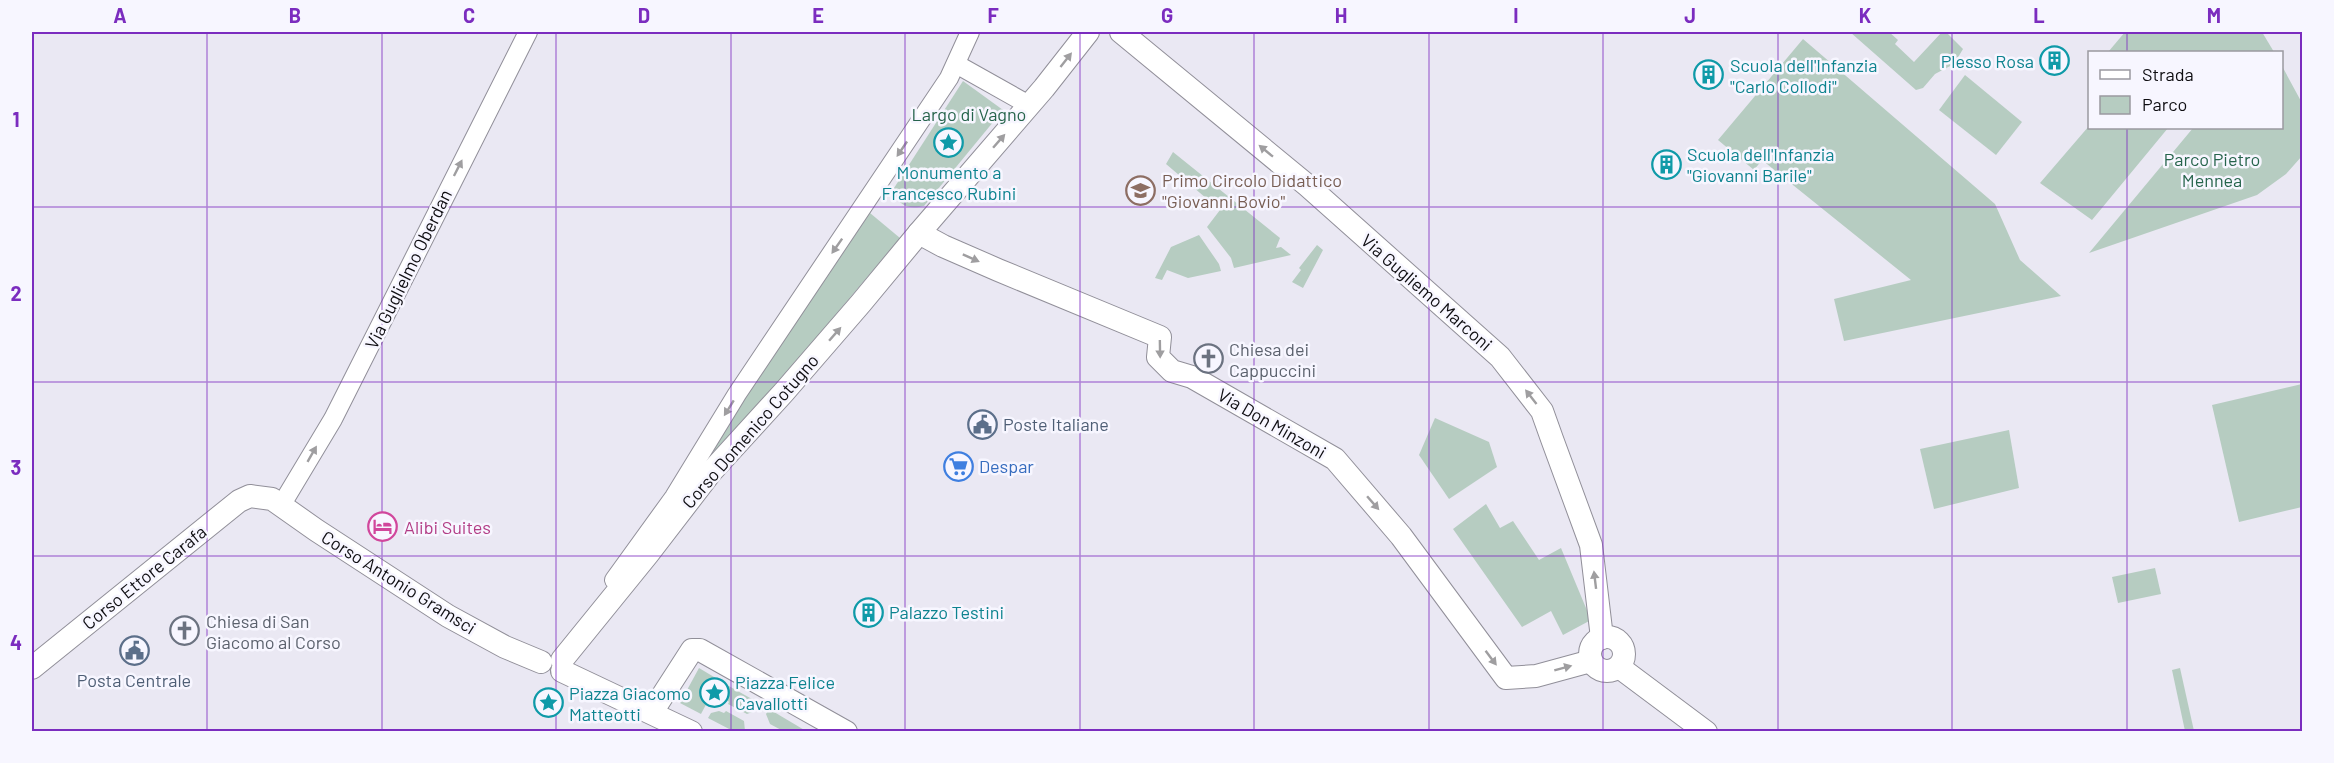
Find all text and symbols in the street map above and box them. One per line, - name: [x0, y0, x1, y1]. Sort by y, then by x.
- text: A: [113, 3, 127, 27]
- text: B: [289, 3, 301, 27]
- text: C: [463, 3, 475, 27]
- text: D: [638, 3, 650, 27]
- text: E: [812, 3, 824, 27]
- text: F: [987, 3, 999, 27]
- text: G: [1161, 3, 1173, 27]
- text: H: [1335, 3, 1347, 27]
- text: I: [1513, 3, 1519, 27]
- text: J: [1684, 3, 1696, 27]
- text: K: [1859, 3, 1872, 27]
- text: L: [2033, 3, 2045, 27]
- text: M: [2207, 3, 2221, 27]
- building icon: Plesso Rosa: [2039, 45, 2071, 77]
- place label: Plesso Rosa: [1941, 50, 2034, 72]
- legend: [2088, 51, 2283, 129]
- one-way arrow: [1060, 52, 1072, 67]
- place label: Scuola dell'Infanzia "Carlo Collodi": [1730, 54, 1878, 97]
- building icon: Scuola dell'Infanzia "Carlo Collodi": [1693, 59, 1725, 91]
- text: Strada: [2142, 63, 2194, 85]
- text: Parco: [2142, 93, 2187, 115]
- park label: Largo di Vagno: [912, 103, 1026, 125]
- text: 1: [12, 107, 20, 131]
- place icon: Monumento a Francesco Rubini: [933, 127, 965, 159]
- one-way arrow: [992, 133, 1005, 149]
- one-way arrow: [896, 140, 908, 156]
- place label: Scuola dell'Infanzia "Giovanni Barile": [1687, 143, 1835, 186]
- one-way arrow: [1258, 145, 1273, 158]
- building icon: Scuola dell'Infanzia "Giovanni Barile": [1650, 148, 1682, 180]
- park label: Parco Pietro Mennea: [2164, 148, 2260, 191]
- one-way arrow: [453, 159, 463, 176]
- place label: Monumento a Francesco Rubini: [882, 161, 1016, 204]
- place label: Primo Circolo Didattico "Giovanni Bovio": [1162, 169, 1342, 212]
- school or university icon: Primo Circolo Didattico "Giovanni Bovio": [1125, 174, 1157, 206]
- street label: Via Guglielmo Oberdan: [360, 186, 456, 352]
- street label: Via Gugliemo Marconi: [1357, 229, 1497, 355]
- one-way arrow: [832, 238, 843, 254]
- one-way arrow: [963, 253, 981, 263]
- text: 2: [10, 281, 22, 305]
- one-way arrow: [828, 327, 841, 342]
- place label: Chiesa dei Cappuccini: [1229, 338, 1316, 381]
- one-way arrow: [1155, 339, 1164, 358]
- church icon: Chiesa dei Cappuccini: [1192, 343, 1224, 375]
- street label: Corso Domenico Cotugno: [677, 349, 823, 513]
- street label: Via Don Minzoni: [1214, 383, 1330, 463]
- one-way arrow: [1525, 389, 1538, 405]
- one-way arrow: [723, 400, 734, 416]
- public building icon: Poste Italiane: [966, 408, 998, 440]
- place label: Poste Italiane: [1003, 413, 1109, 435]
- one-way arrow: [307, 446, 318, 462]
- supermarket icon: Despar: [942, 450, 974, 482]
- text: 3: [11, 455, 21, 479]
- place label: Despar: [979, 455, 1034, 477]
- one-way arrow: [1366, 495, 1379, 510]
- hotel icon: Alibi Suites: [367, 511, 399, 543]
- place label: Alibi Suites: [404, 516, 491, 538]
- street label: Corso Ettore Carafa: [77, 520, 211, 634]
- street label: Corso Antonio Gramsci: [318, 526, 480, 638]
- one-way arrow: [1590, 570, 1600, 589]
- building icon: Palazzo Testini: [852, 596, 884, 628]
- place label: Palazzo Testini: [889, 601, 1004, 623]
- place label: Chiesa di San Giacomo al Corso: [206, 610, 341, 653]
- church icon: Chiesa di San Giacomo al Corso: [169, 615, 201, 647]
- text: 4: [10, 630, 22, 654]
- public building icon: Posta Centrale: [118, 635, 150, 667]
- one-way arrow: [1485, 650, 1497, 665]
- one-way arrow: [1555, 663, 1573, 672]
- place label: Posta Centrale: [77, 669, 191, 691]
- place label: Piazza Felice Cavallotti: [735, 671, 835, 714]
- place icon: Piazza Felice Cavallotti: [698, 676, 730, 708]
- place label: Piazza Giacomo Matteotti: [569, 682, 691, 725]
- place icon: Piazza Giacomo Matteotti: [532, 687, 564, 719]

